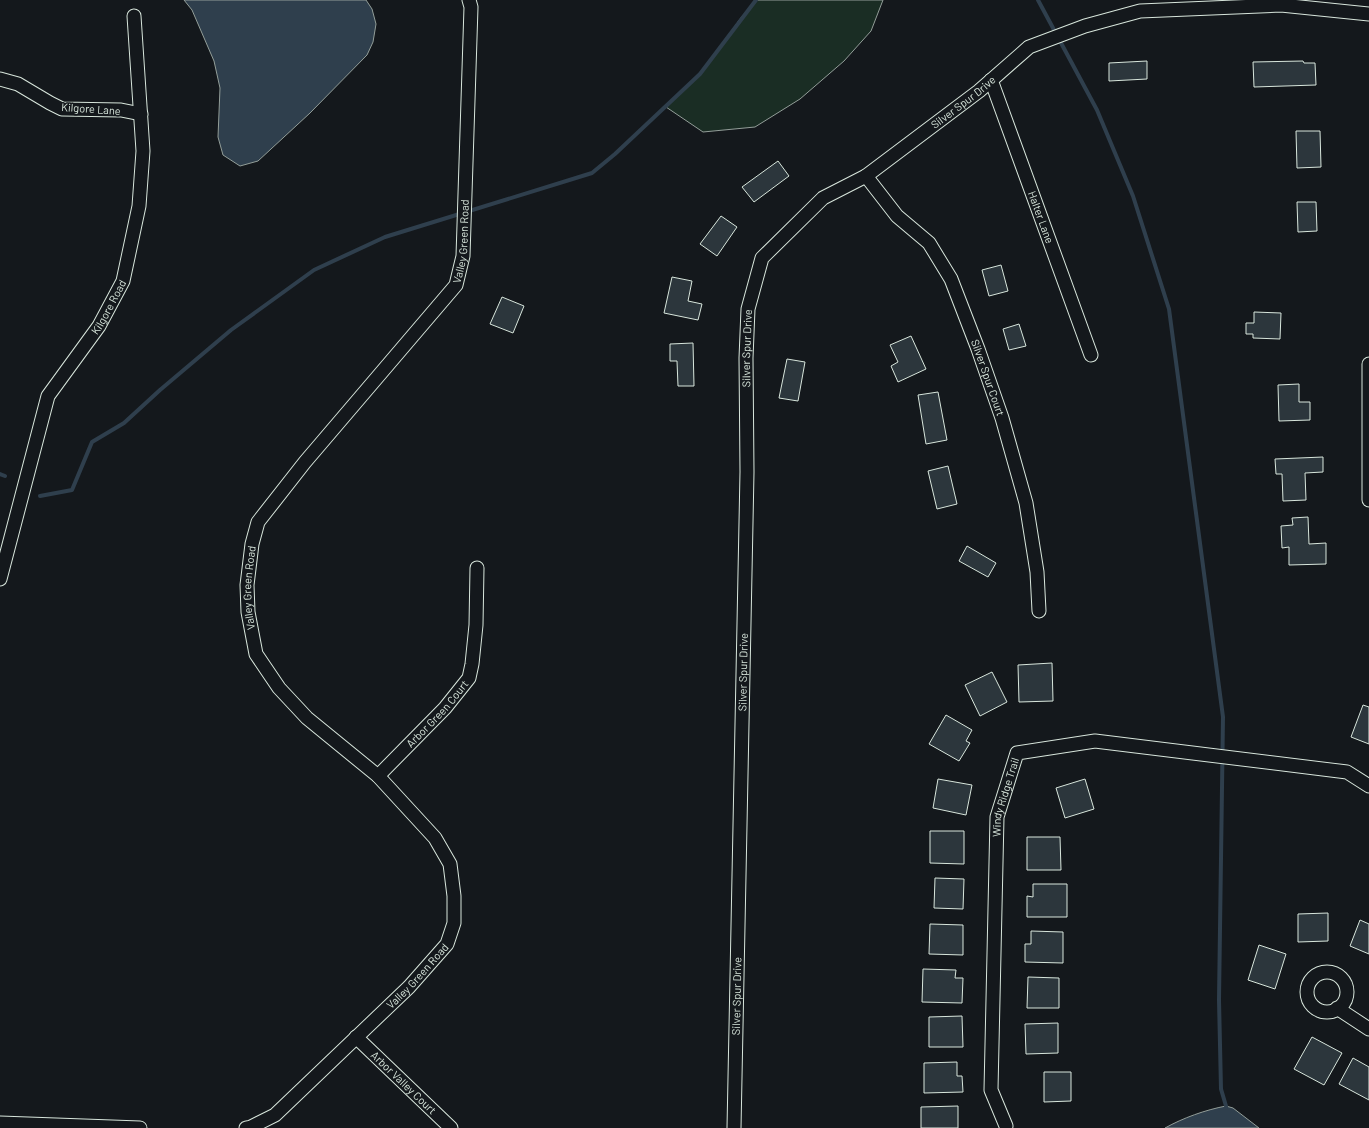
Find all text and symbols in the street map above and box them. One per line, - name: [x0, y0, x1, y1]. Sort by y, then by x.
- street label: Silver Spur Drive: [928, 73, 998, 131]
- street label: Kilgore Lane: [61, 100, 121, 117]
- street label: Halter Lane: [1026, 189, 1057, 245]
- street label: Valley Green Road: [450, 199, 471, 285]
- street label: Kilgore Road: [88, 277, 128, 337]
- street label: Silver Spur Drive: [739, 309, 754, 387]
- street label: Silver Spur Court: [969, 337, 1008, 418]
- street label: Valley Green Road: [240, 545, 258, 631]
- street label: Silver Spur Drive: [735, 633, 750, 711]
- street label: Arbor Green Court: [403, 677, 471, 750]
- street label: Windy Ridge Trail: [990, 756, 1021, 837]
- street label: Valley Green Road: [384, 940, 451, 1011]
- street label: Silver Spur Drive: [729, 957, 743, 1035]
- street label: Arbor Valley Court: [369, 1048, 439, 1116]

